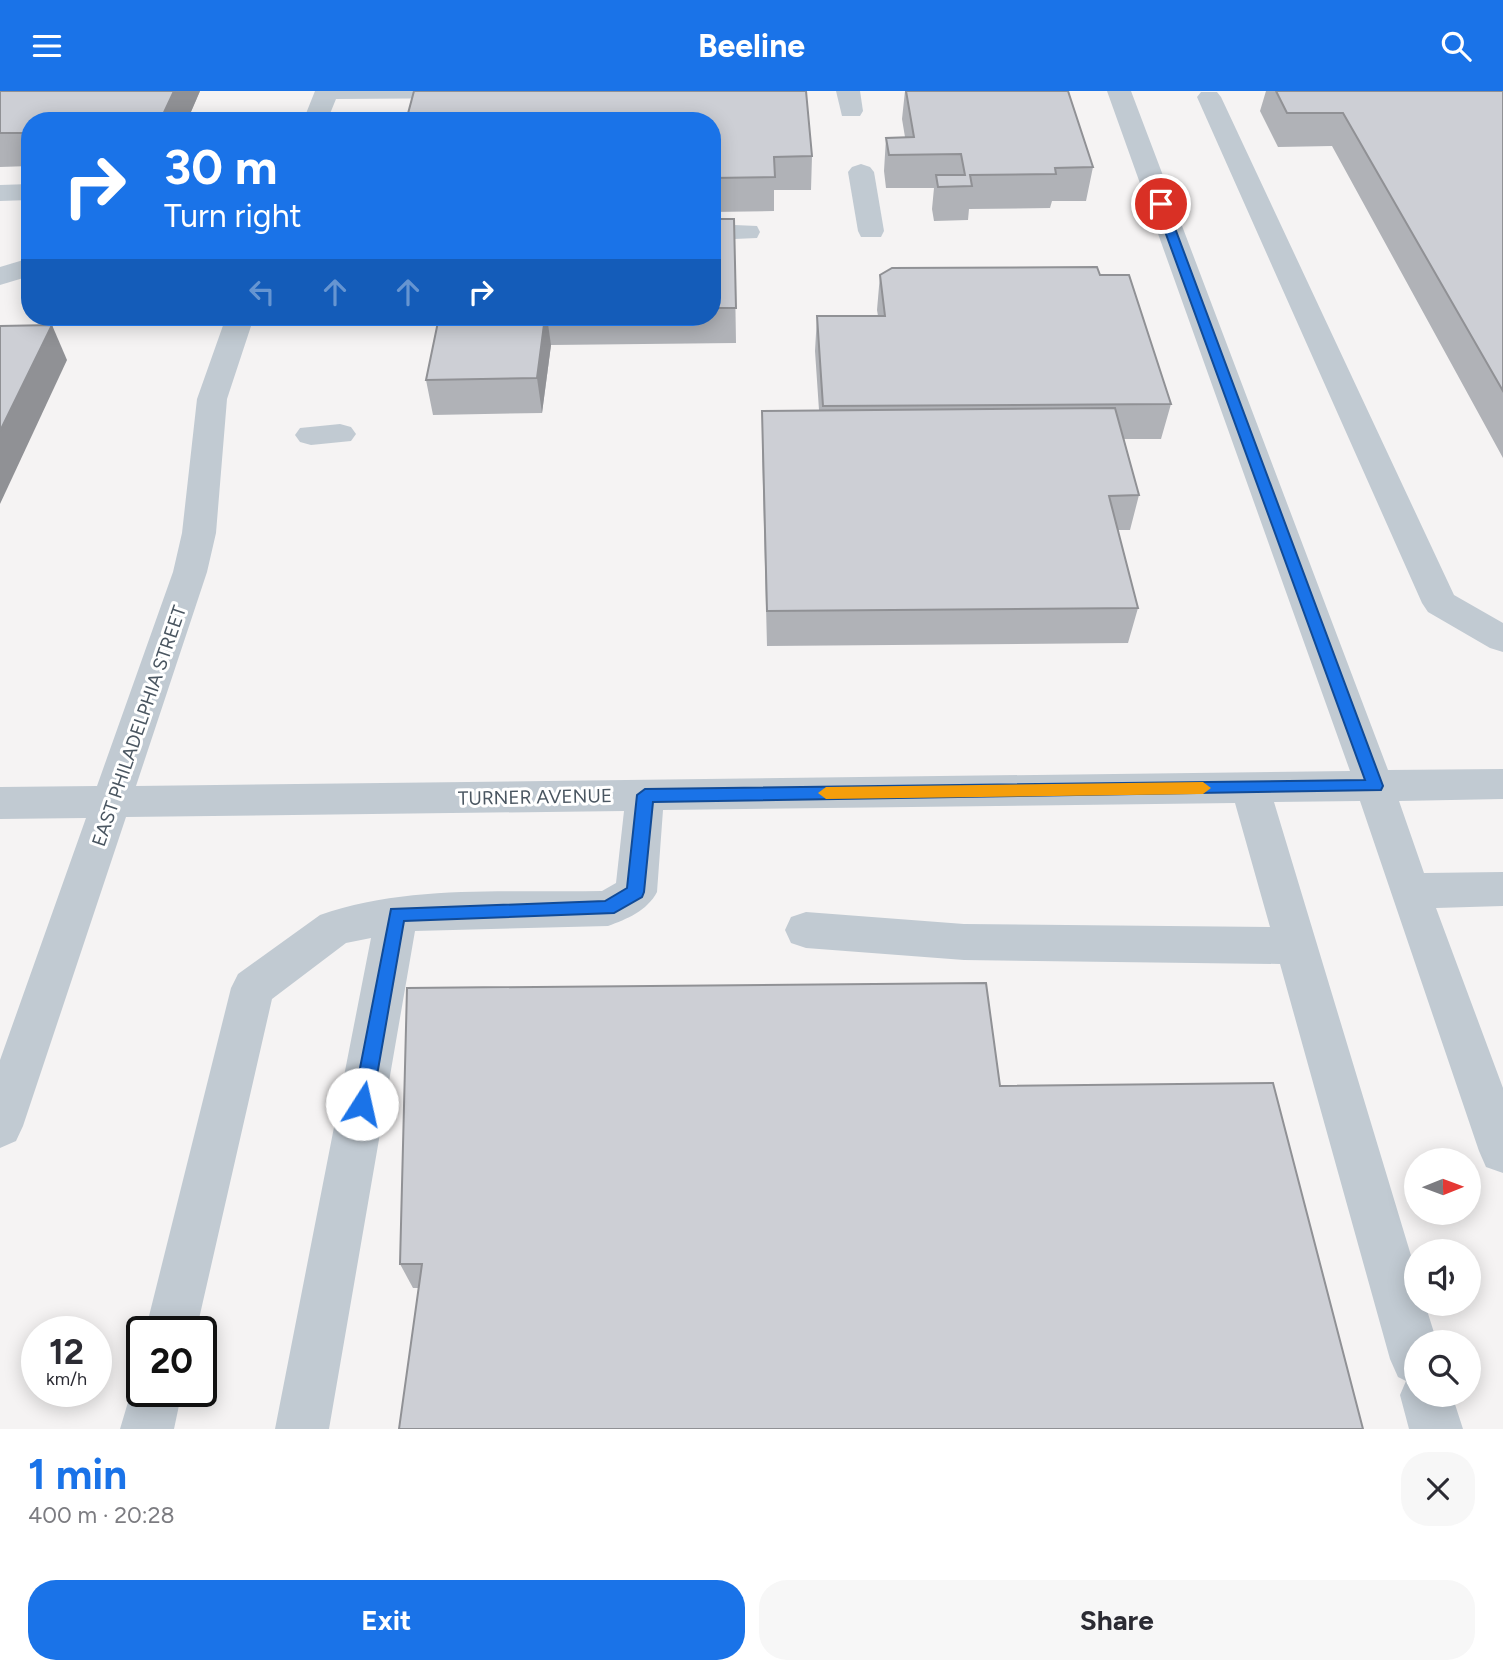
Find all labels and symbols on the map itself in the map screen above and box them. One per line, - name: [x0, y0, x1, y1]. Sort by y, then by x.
- pin: [1131, 174, 1191, 234]
- street label: EAST PHILADELPHIA STREET: [87, 602, 191, 850]
- street label: TURNER AVENUE: [458, 784, 612, 810]
- position arrow: [325, 1067, 399, 1141]
- north arrow: [1404, 1148, 1480, 1225]
- speed limit sign: 20: [126, 1316, 217, 1407]

